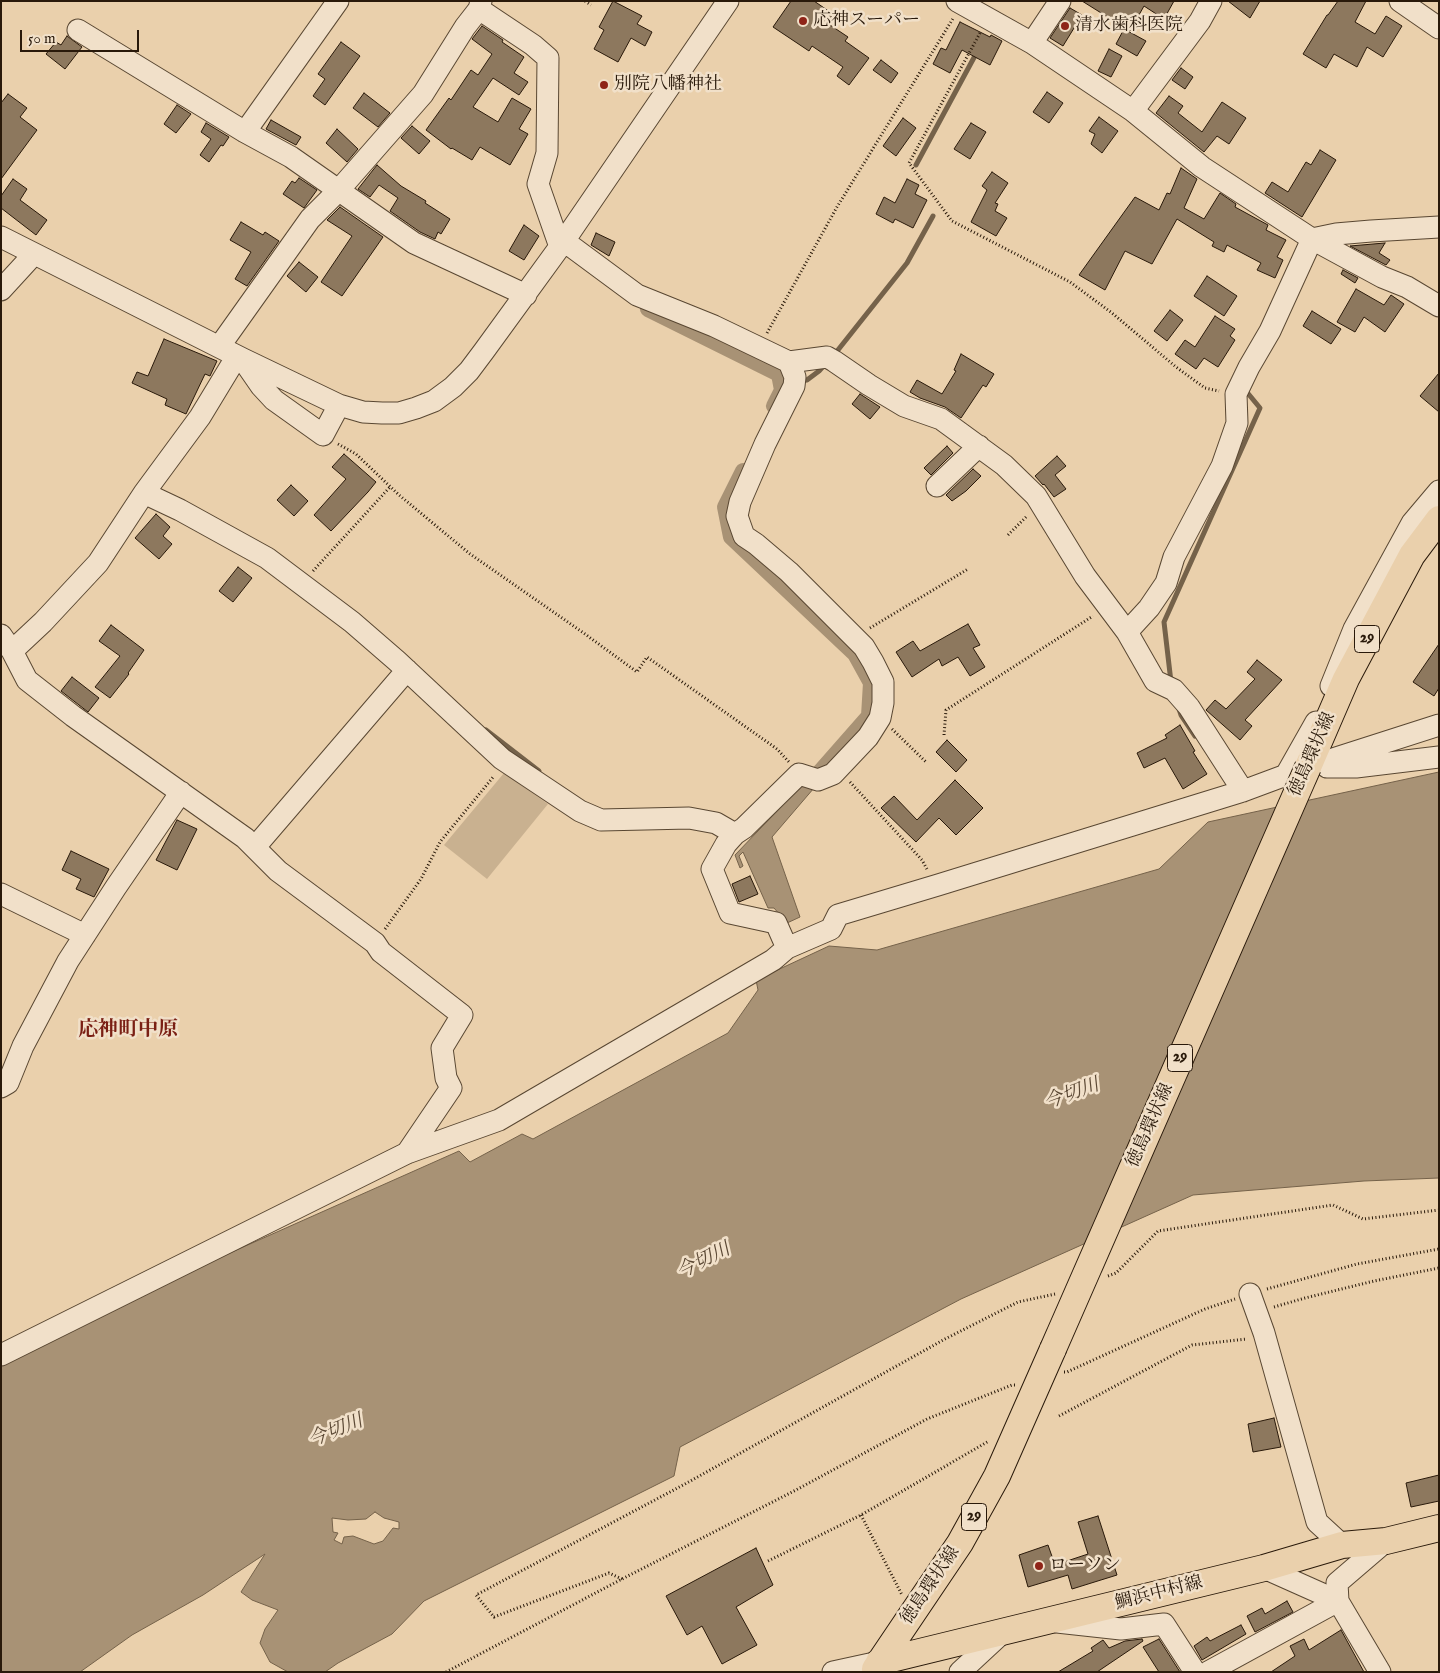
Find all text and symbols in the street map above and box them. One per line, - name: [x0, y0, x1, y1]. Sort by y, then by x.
- place label: 応神スーパー: [813, 10, 920, 32]
- marker: 応神スーパー: [797, 15, 809, 27]
- place label: 清水歯科医院: [1075, 15, 1183, 37]
- scale bar: [22, 20, 141, 52]
- marker: 清水歯科医院: [1059, 20, 1071, 32]
- text: 50 m: [28, 29, 56, 48]
- place label: 別院八幡神社: [614, 74, 722, 96]
- marker: 別院八幡神社: [598, 79, 610, 91]
- road number: 29: [1354, 626, 1380, 652]
- street label: 徳島環状線: [1285, 709, 1341, 801]
- district label: 応神町中原: [78, 1019, 178, 1043]
- road number: 29: [1168, 1044, 1192, 1072]
- water label: 今切川: [1041, 1075, 1103, 1115]
- street label: 徳島環状線: [1123, 1080, 1179, 1172]
- water label: 今切川: [673, 1239, 735, 1285]
- water label: 今切川: [305, 1411, 367, 1453]
- road number: 29: [962, 1504, 986, 1530]
- street label: 徳島環状線: [897, 1543, 965, 1629]
- place label: ローソン: [1049, 1555, 1121, 1577]
- marker: ローソン: [1033, 1560, 1045, 1572]
- street label: 鯛浜中村線: [1113, 1573, 1205, 1615]

